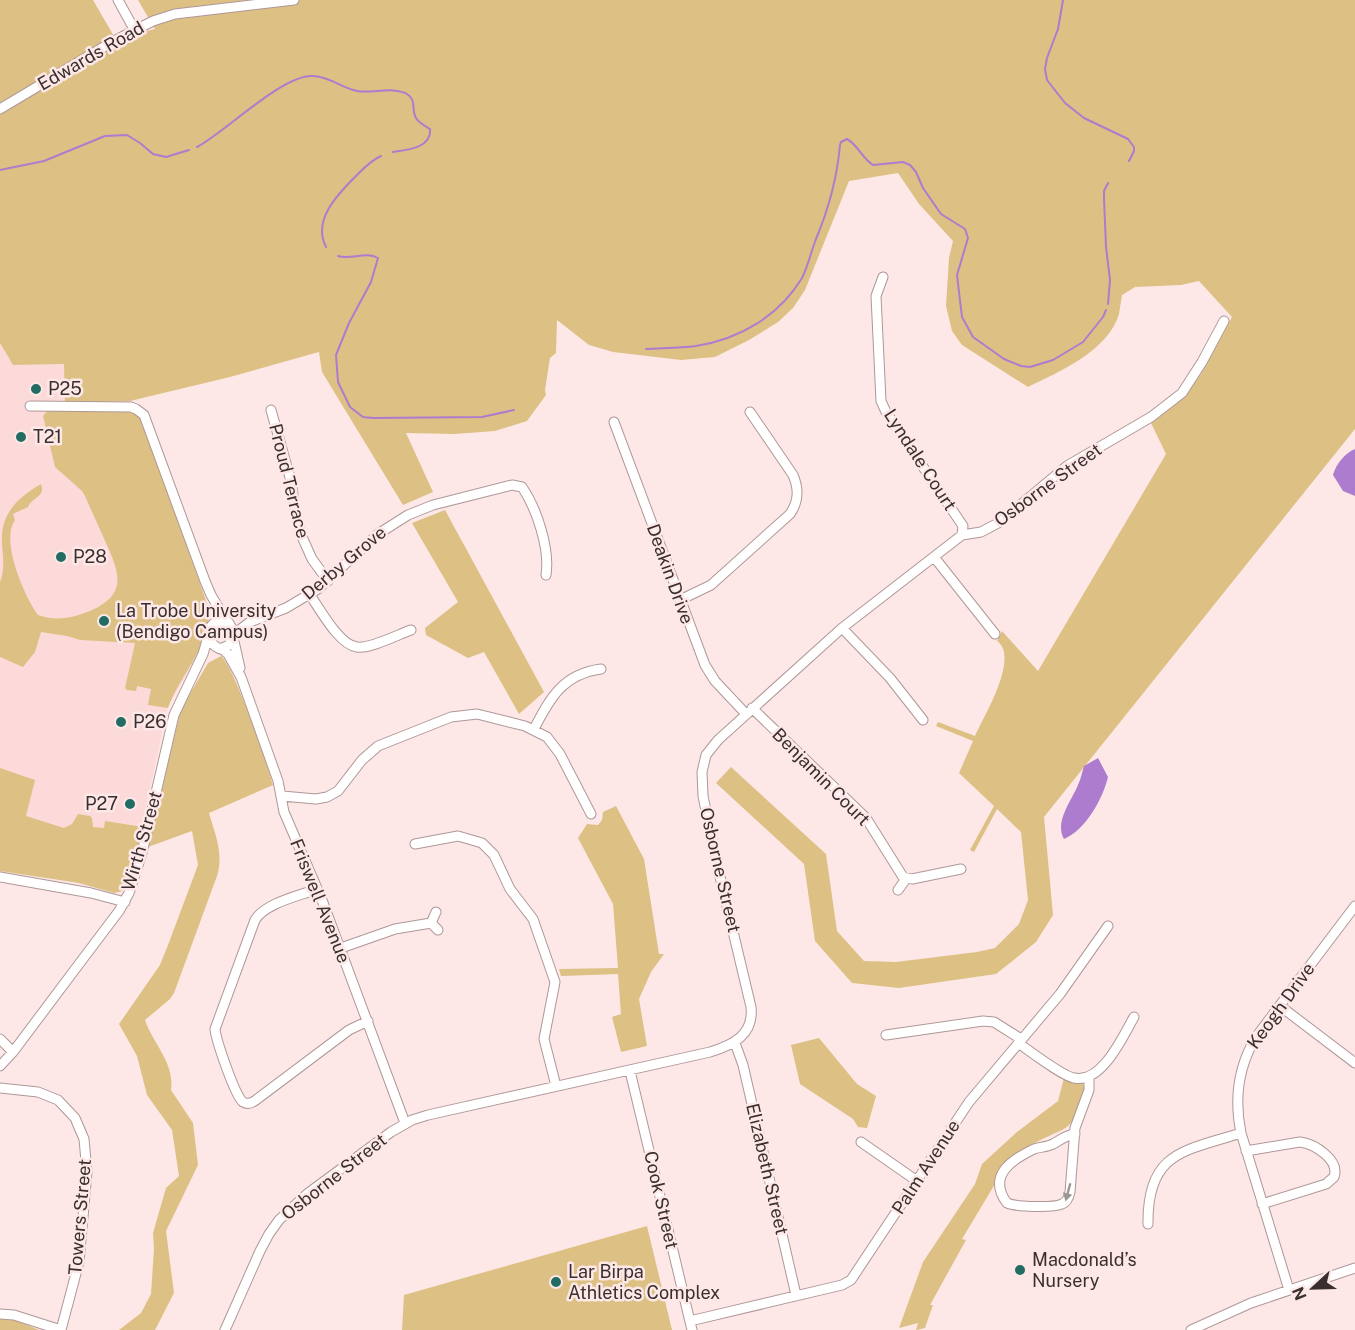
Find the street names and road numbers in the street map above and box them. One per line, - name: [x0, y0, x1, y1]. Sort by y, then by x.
- street label: Edwards Road: [34, 17, 148, 94]
- street label: Lyndale Court: [880, 405, 961, 514]
- street label: Proud Terrace: [265, 421, 314, 540]
- street label: Osborne Street: [990, 439, 1105, 531]
- street label: Derby Grove: [297, 521, 390, 604]
- street label: Deakin Drive: [643, 521, 698, 627]
- street label: Benjamin Court: [768, 724, 874, 830]
- street label: Wirth Street: [117, 789, 166, 893]
- street label: Osborne Street: [696, 805, 745, 934]
- street label: Friswell Avenue: [286, 836, 355, 966]
- street label: Keogh Drive: [1242, 959, 1319, 1053]
- street label: Elizabeth Street: [742, 1101, 793, 1237]
- street label: Palm Avenue: [887, 1116, 964, 1218]
- street label: Osborne Street: [277, 1129, 390, 1224]
- street label: Cook Street: [640, 1149, 683, 1251]
- street label: Towers Street: [64, 1158, 95, 1276]

